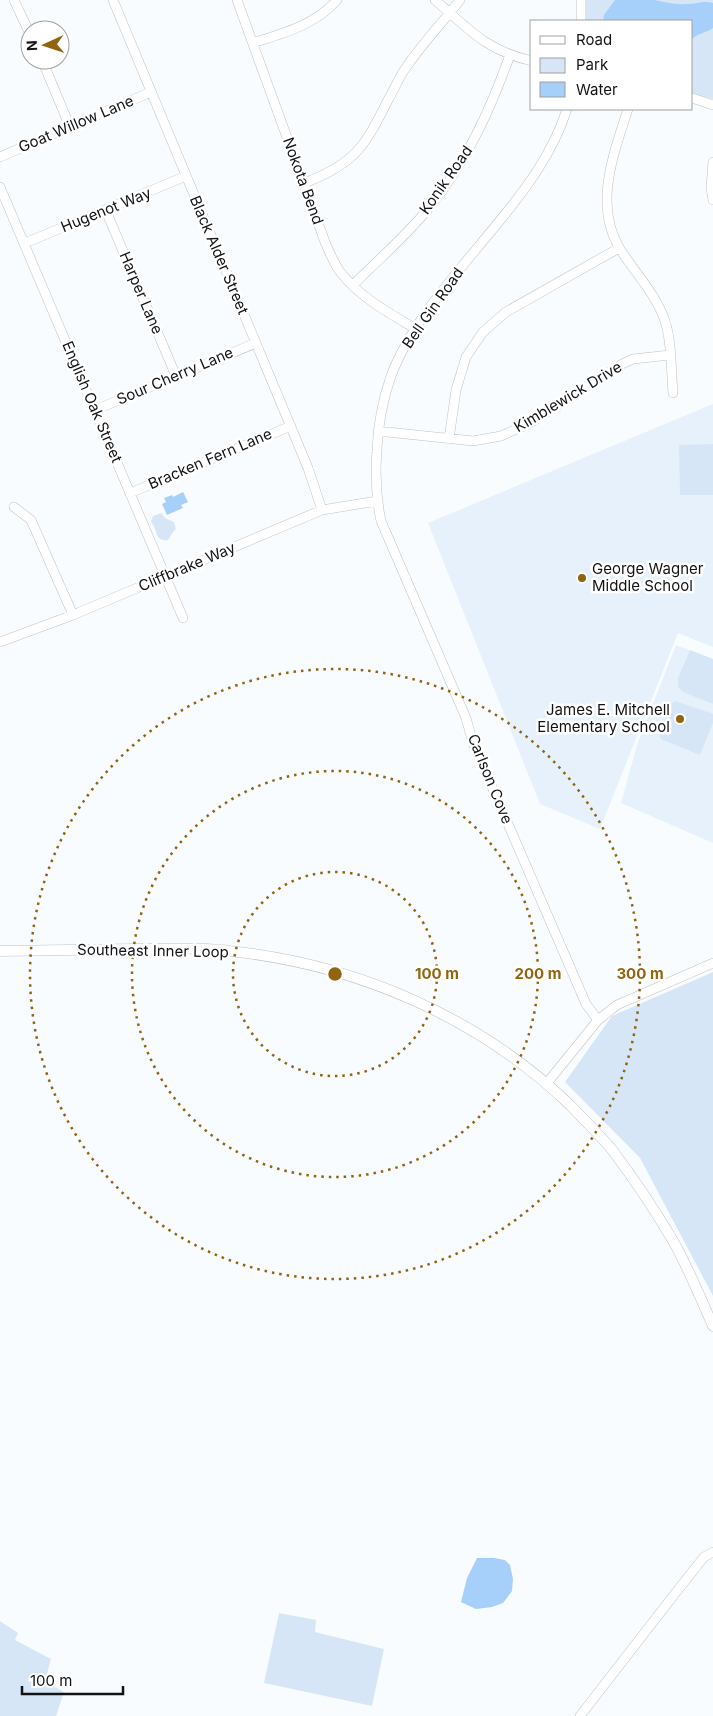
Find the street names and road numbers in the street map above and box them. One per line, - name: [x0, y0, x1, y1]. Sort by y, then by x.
- street label: Goat Willow Lane: [15, 91, 136, 156]
- street label: Nokota Bend: [279, 135, 328, 227]
- street label: Konik Road: [415, 142, 476, 218]
- street label: Hugenot Way: [58, 183, 154, 236]
- street label: Black Alder Street: [186, 193, 253, 317]
- street label: Harper Lane: [116, 249, 167, 337]
- street label: Bell Gin Road: [398, 264, 467, 352]
- street label: English Oak Street: [58, 338, 127, 465]
- street label: Sour Cherry Lane: [114, 342, 236, 409]
- street label: Kimblewick Drive: [510, 357, 625, 436]
- street label: Bracken Fern Lane: [145, 424, 275, 493]
- street label: Cliffbrake Way: [135, 537, 239, 596]
- street label: Carlson Cove: [464, 731, 517, 827]
- street label: Southeast Inner Loop: [77, 940, 229, 961]

